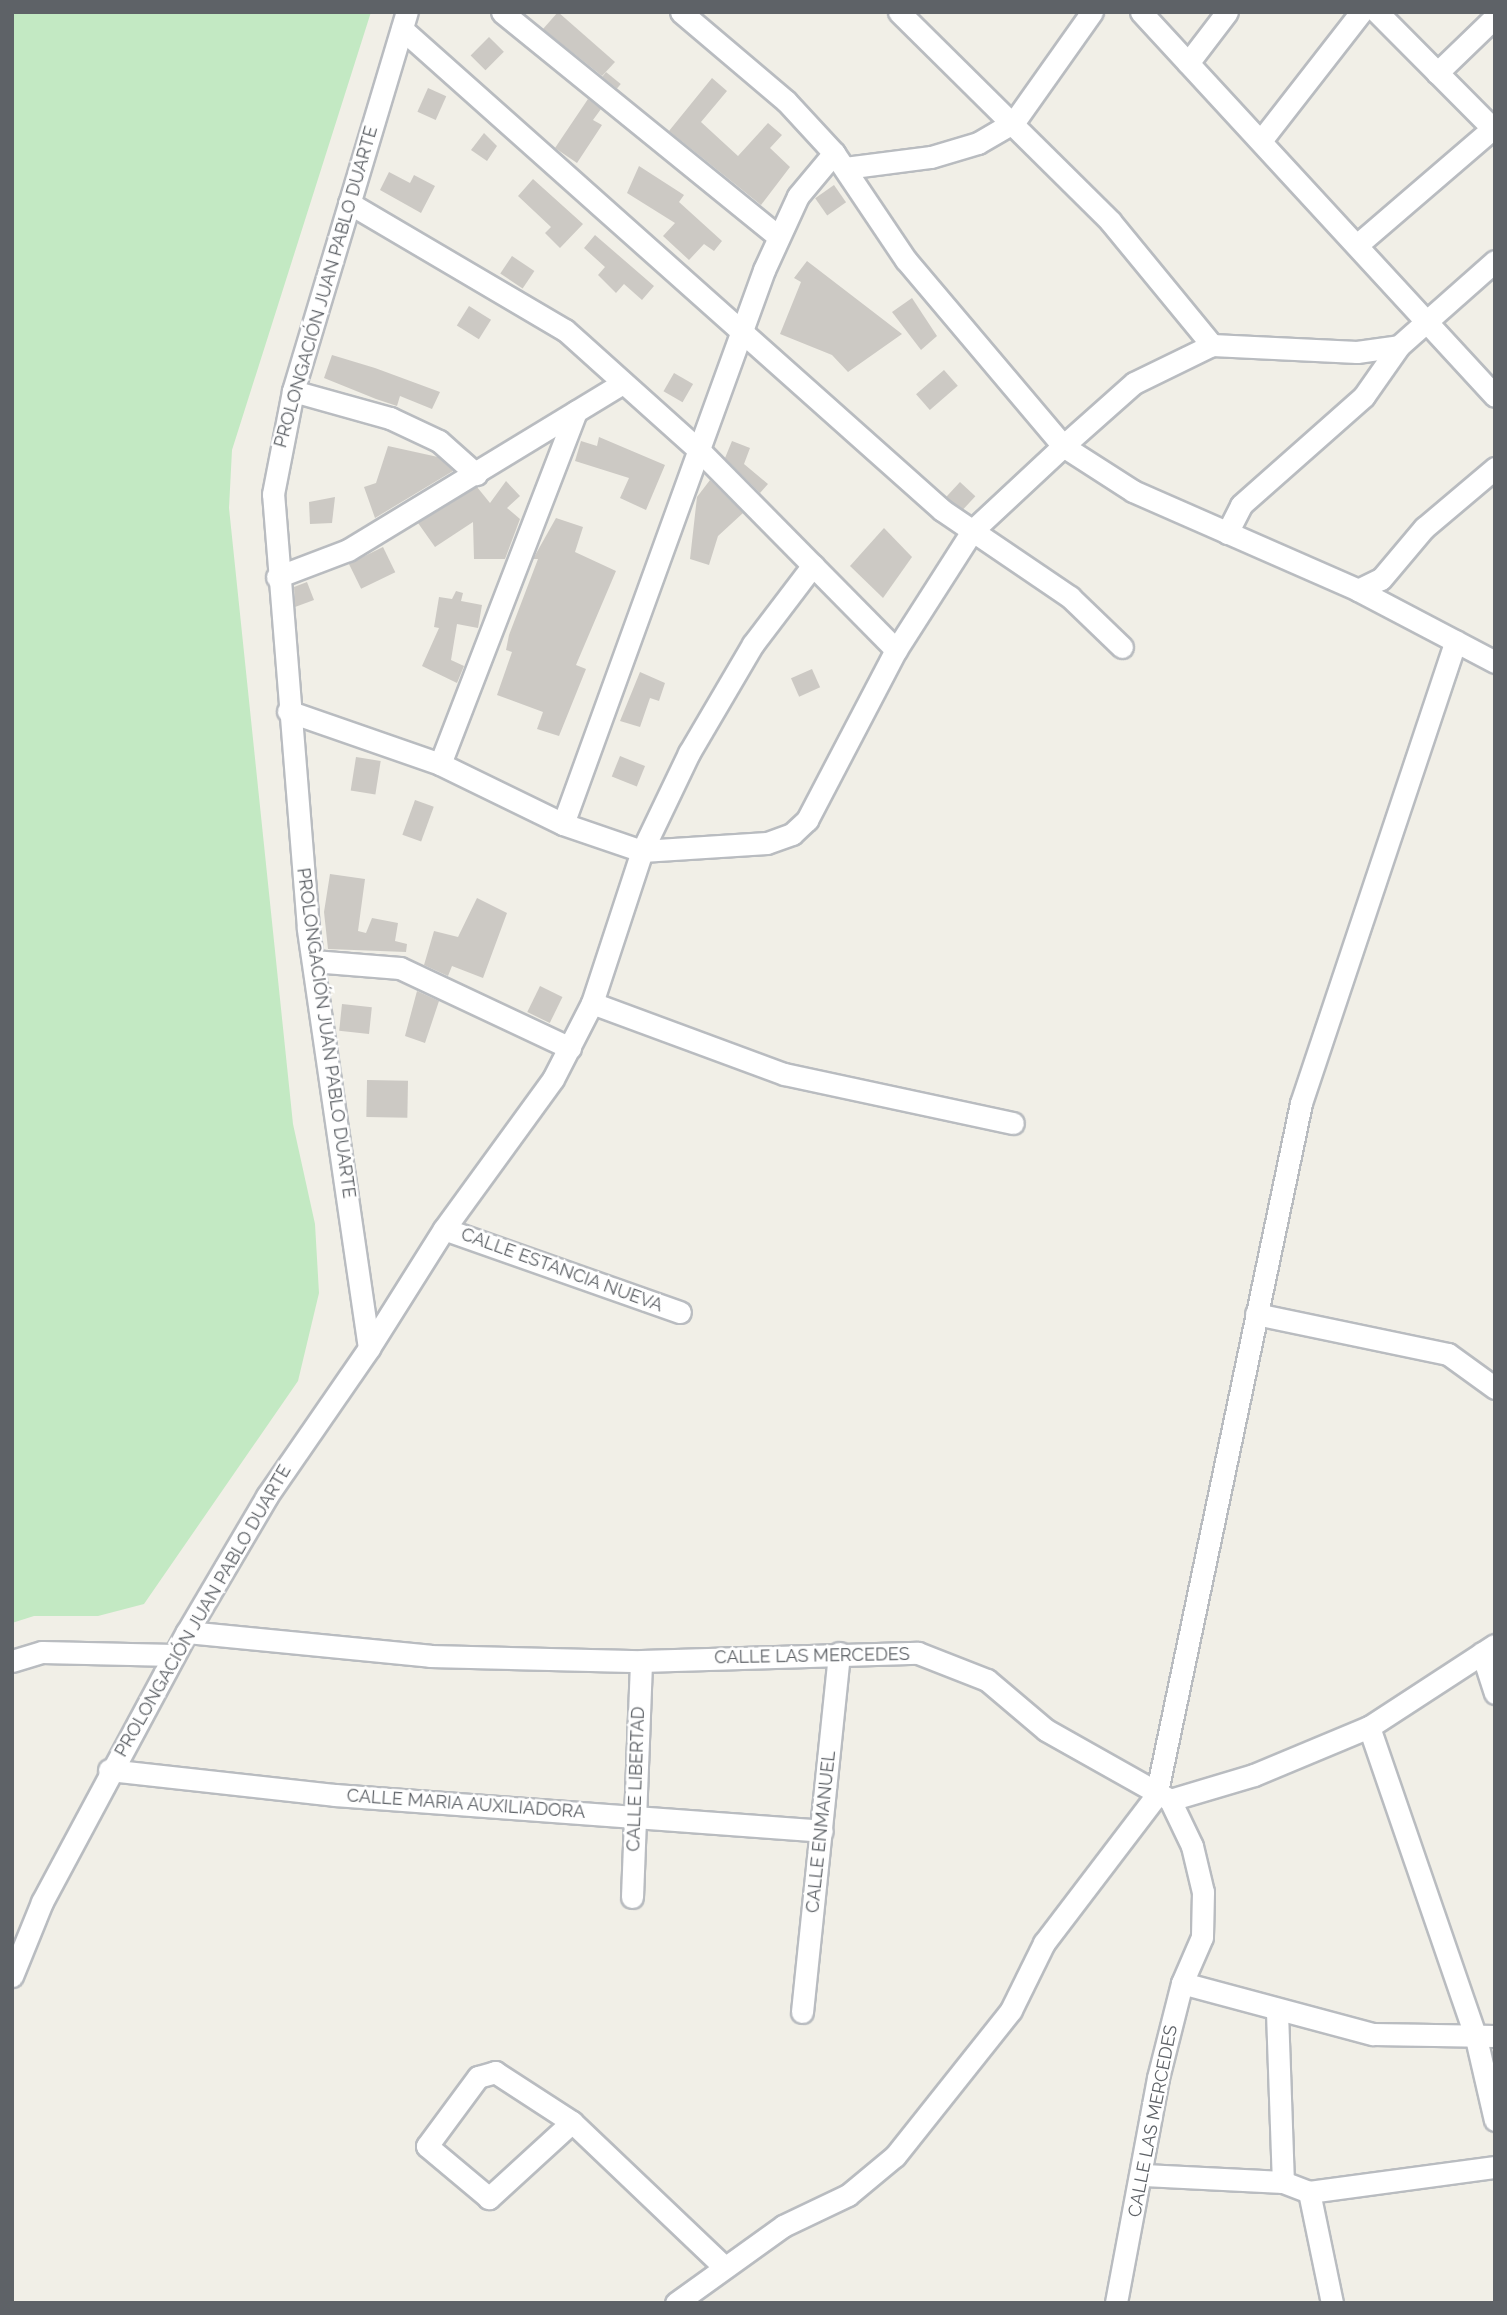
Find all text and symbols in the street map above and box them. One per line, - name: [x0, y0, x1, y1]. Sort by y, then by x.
- street label: PROLONGACIÓN JUAN PABLO DUARTE: [270, 124, 382, 450]
- street label: PROLONGACIÓN JUAN PABLO DUARTE: [292, 866, 360, 1200]
- street label: CALLE ESTANCIA NUEVA: [458, 1223, 666, 1317]
- street label: PROLONGACIÓN JUAN PABLO DUARTE: [110, 1461, 296, 1761]
- street label: CALLE LAS MERCEDES: [714, 1643, 910, 1669]
- street label: CALLE LIBERTAD: [623, 1706, 649, 1852]
- street label: CALLE ENMANUEL: [802, 1750, 840, 1914]
- street label: CALLE MARIA AUXILIADORA: [345, 1785, 587, 1823]
- street label: CALLE LAS MERCEDES: [1124, 2023, 1182, 2219]

